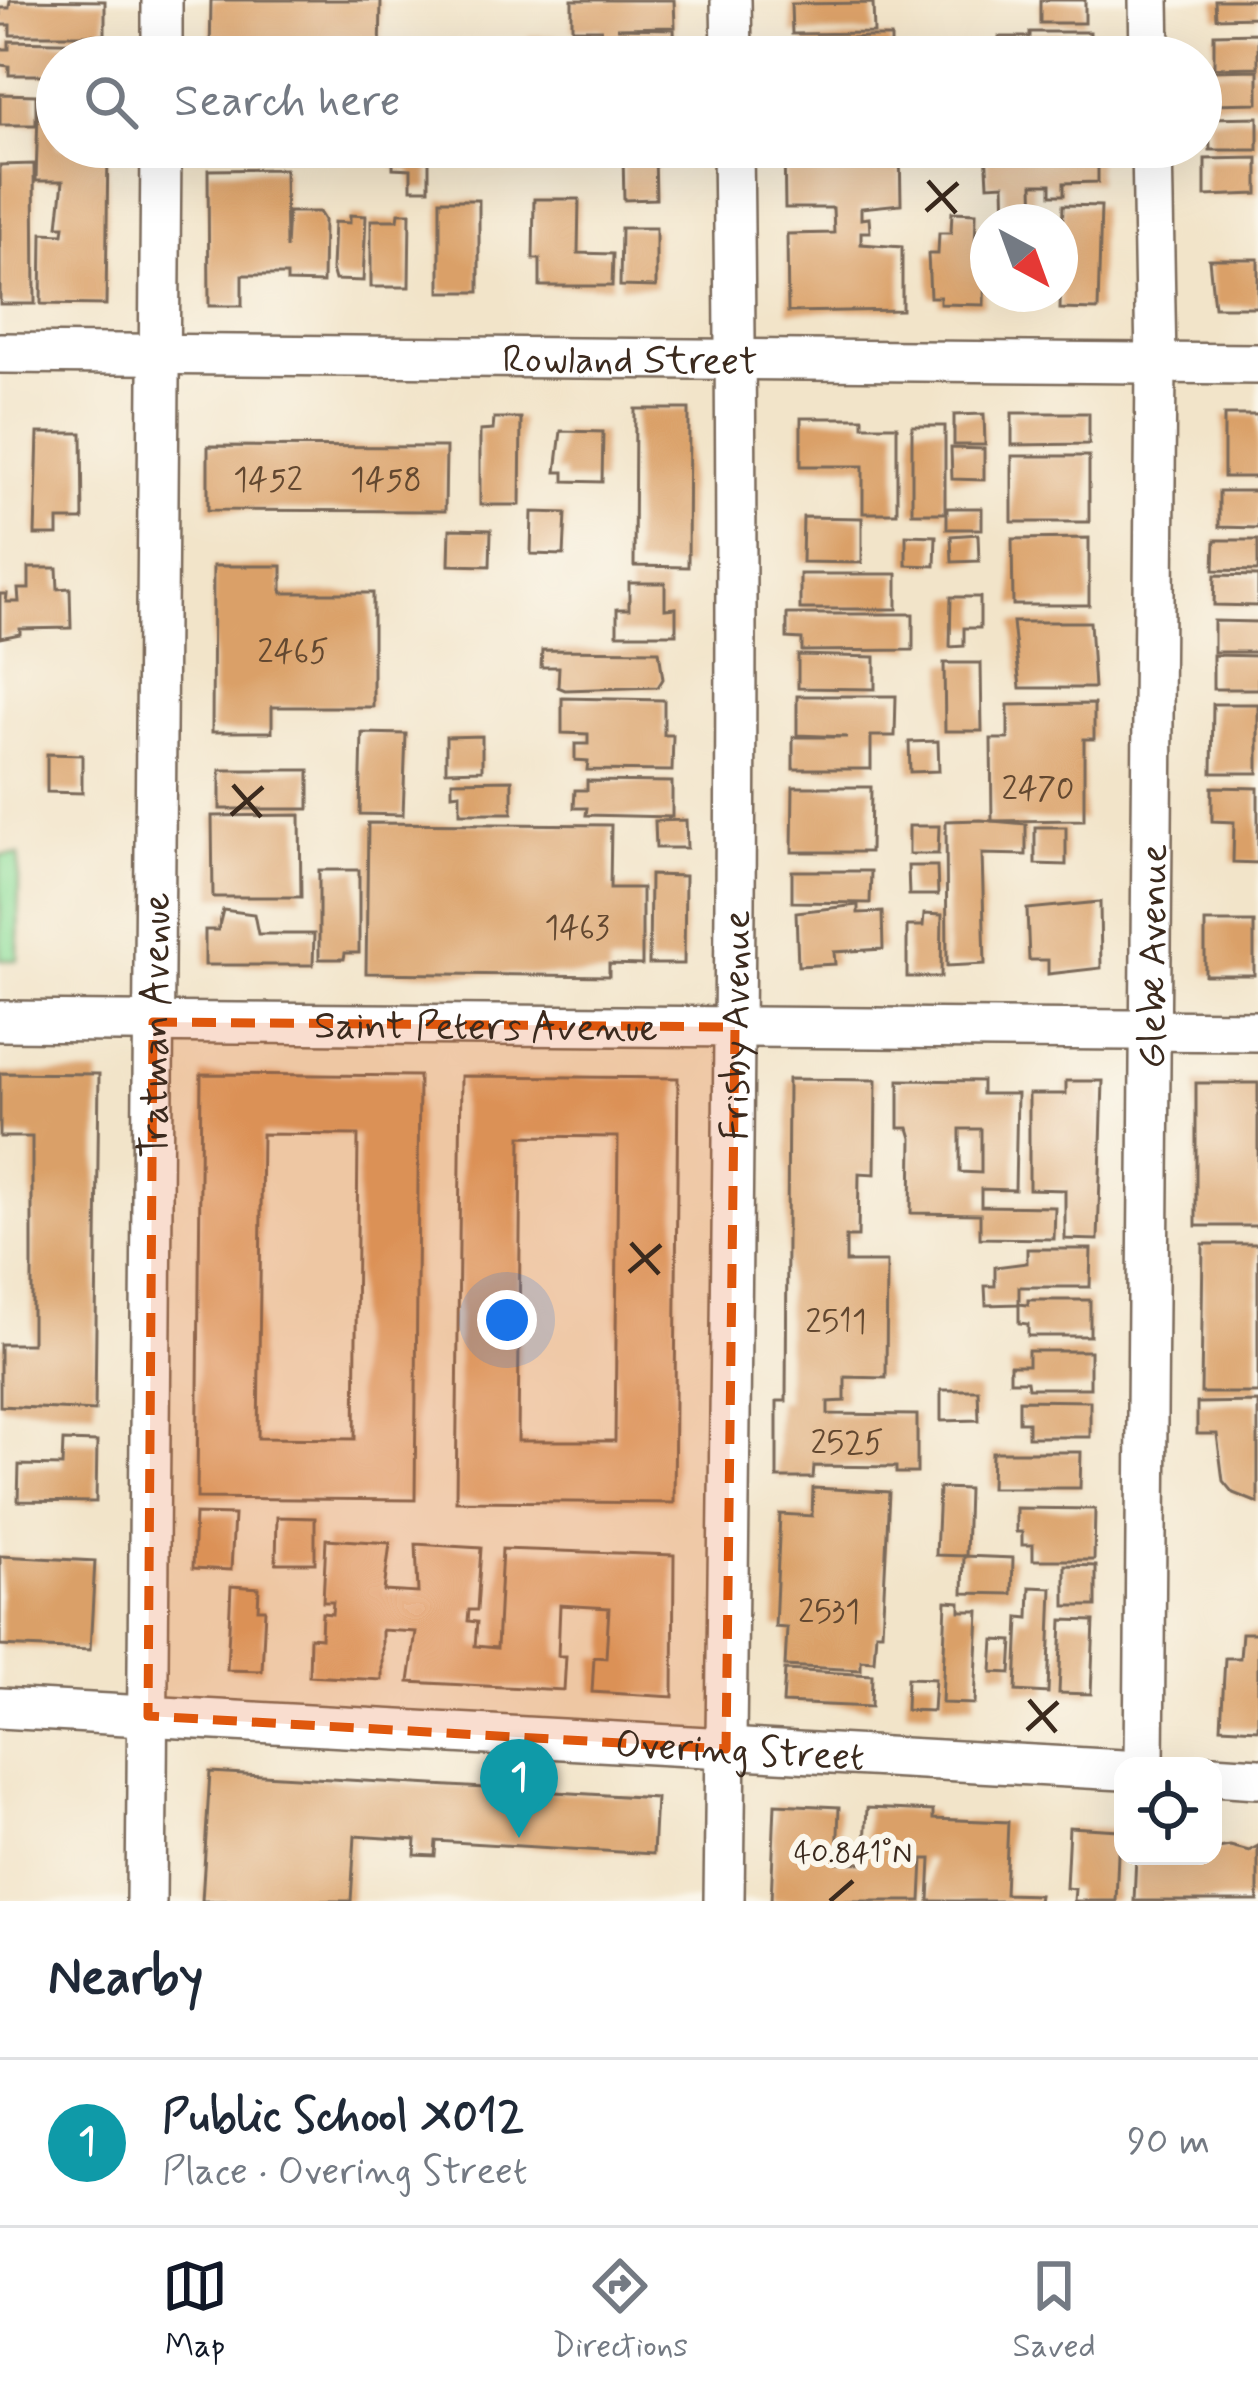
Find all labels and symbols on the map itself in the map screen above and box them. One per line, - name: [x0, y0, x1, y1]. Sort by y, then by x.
- north arrow: [970, 204, 1078, 312]
- street label: Rowland Street: [502, 335, 758, 389]
- house number: 1452: [233, 459, 303, 503]
- house number: 1458: [350, 459, 422, 503]
- house number: 2465: [257, 631, 329, 675]
- house number: 2470: [1001, 768, 1075, 812]
- street label: Glebe Avenue: [1128, 843, 1181, 1069]
- street label: Tratman Avenue: [130, 892, 184, 1158]
- house number: 1463: [544, 907, 610, 951]
- street label: Frisby Avenue: [711, 910, 764, 1141]
- street label: Saint Peters Avenue: [314, 1001, 658, 1055]
- your location: [477, 1290, 537, 1350]
- house number: 2511: [805, 1301, 867, 1345]
- house number: 2525: [810, 1422, 884, 1466]
- house number: 2531: [798, 1591, 860, 1635]
- street label: Overing Street: [614, 1720, 866, 1785]
- pin: 1: [480, 1739, 558, 1838]
- text: 40.841°N: [794, 1834, 912, 1873]

